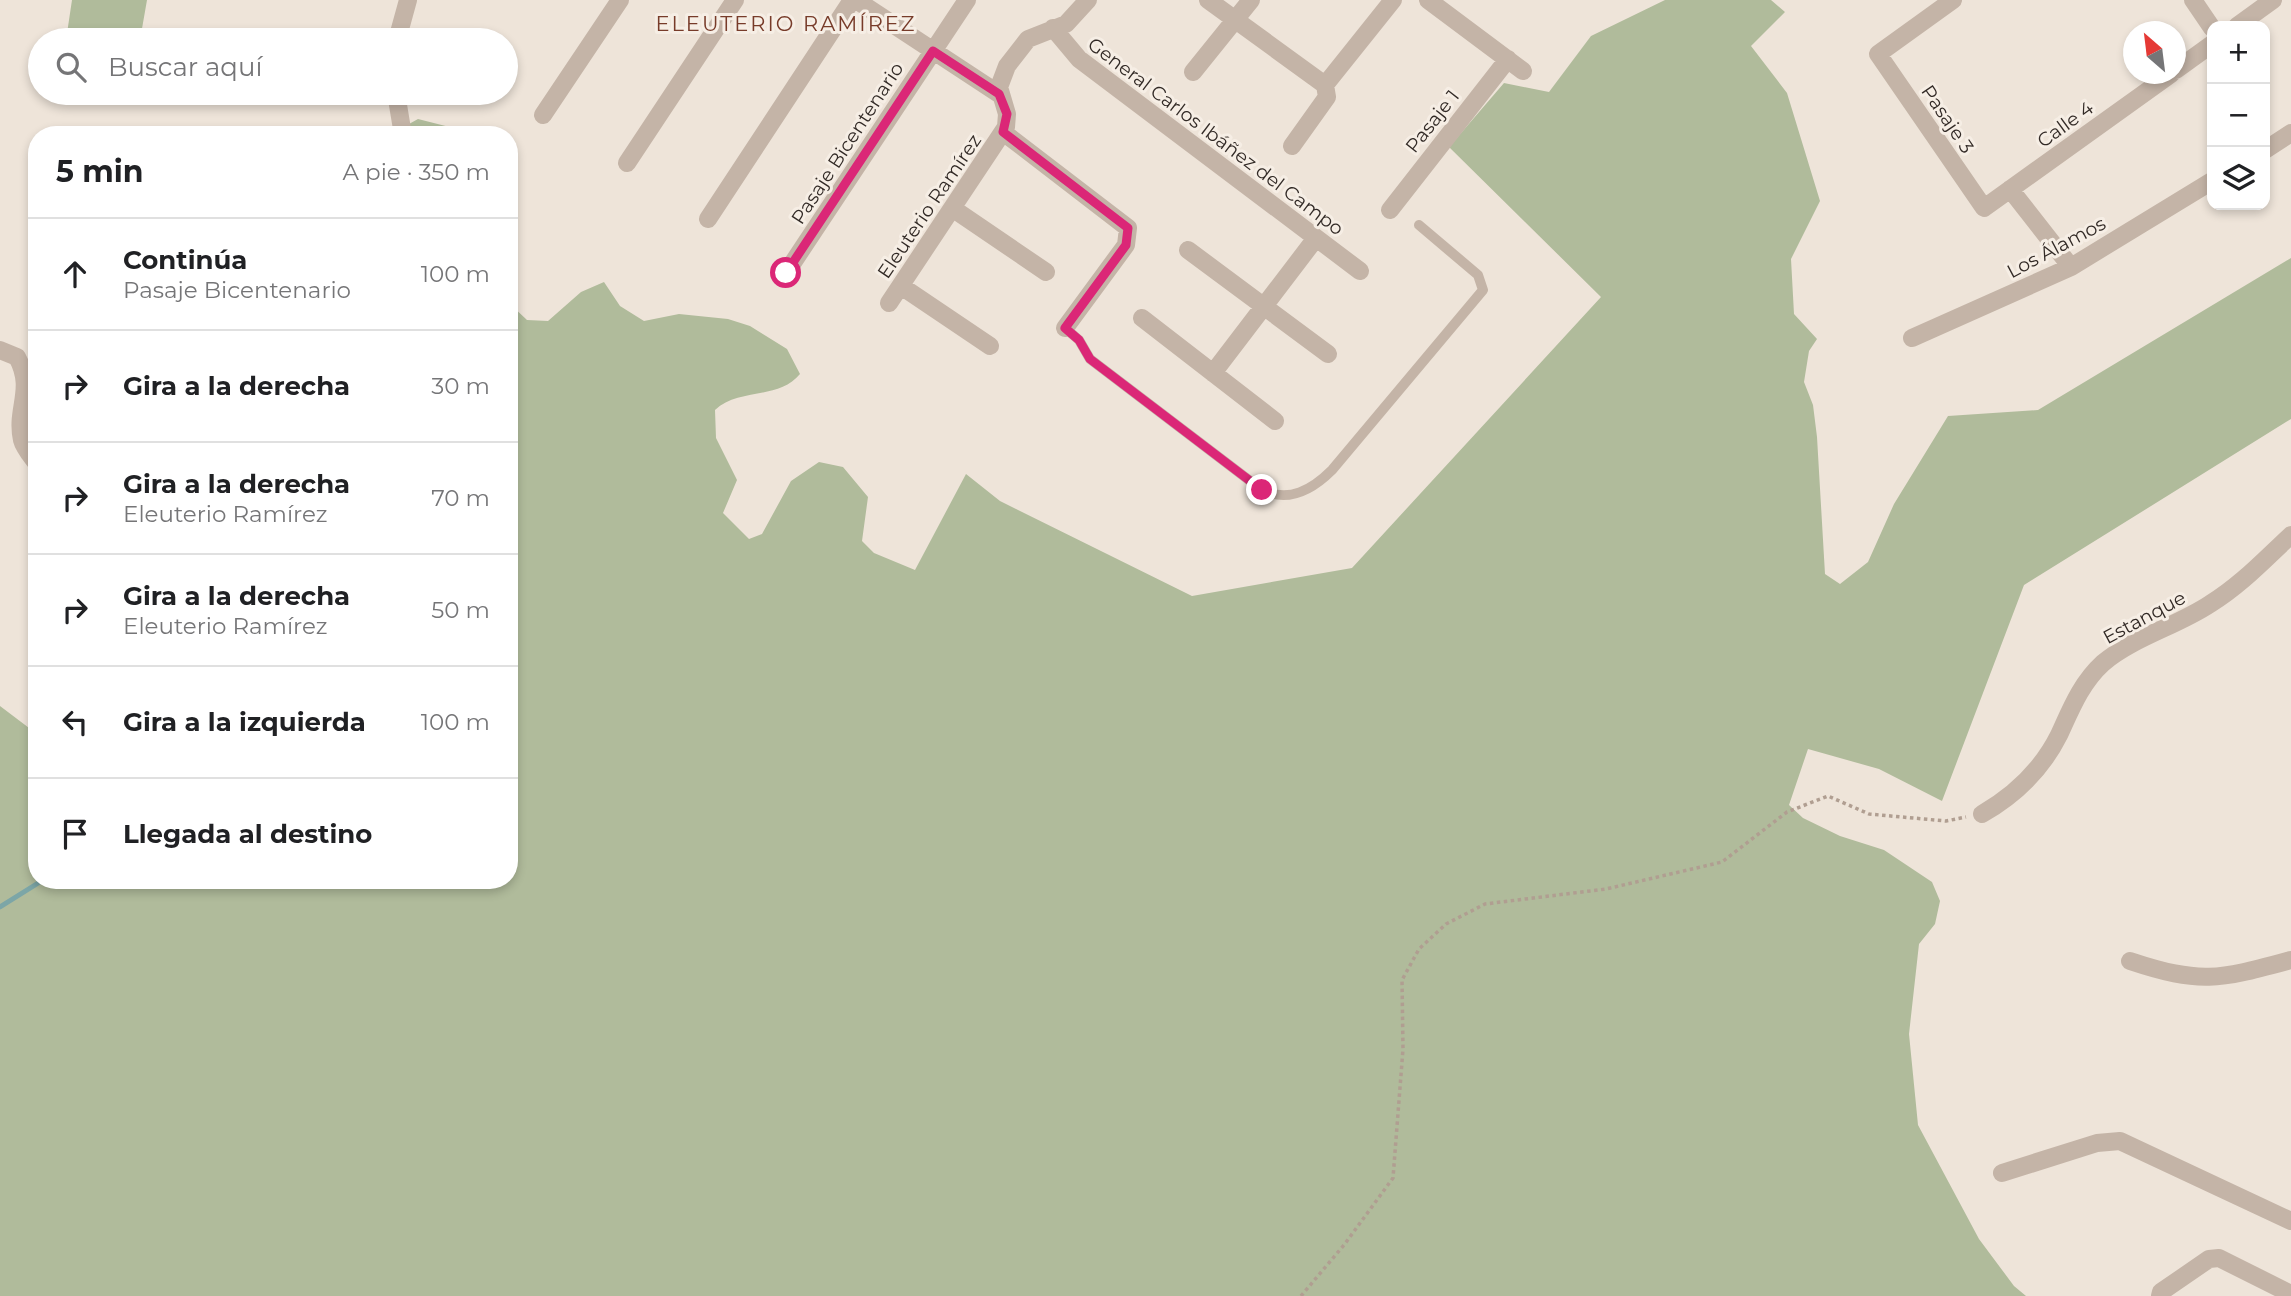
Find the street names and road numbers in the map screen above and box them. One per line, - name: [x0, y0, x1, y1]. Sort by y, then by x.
- street label: General Carlos Ibáñez del Campo: [1083, 33, 1348, 240]
- street label: Pasaje Bicentenario: [786, 58, 908, 229]
- street label: Pasaje 3: [1916, 81, 1979, 158]
- street label: Pasaje 1: [1401, 85, 1464, 157]
- street label: Calle 4: [2033, 96, 2098, 152]
- street label: Eleuterio Ramírez: [873, 130, 986, 283]
- street label: Los Álamos: [2003, 212, 2110, 283]
- street label: Estanque: [2099, 586, 2190, 649]

